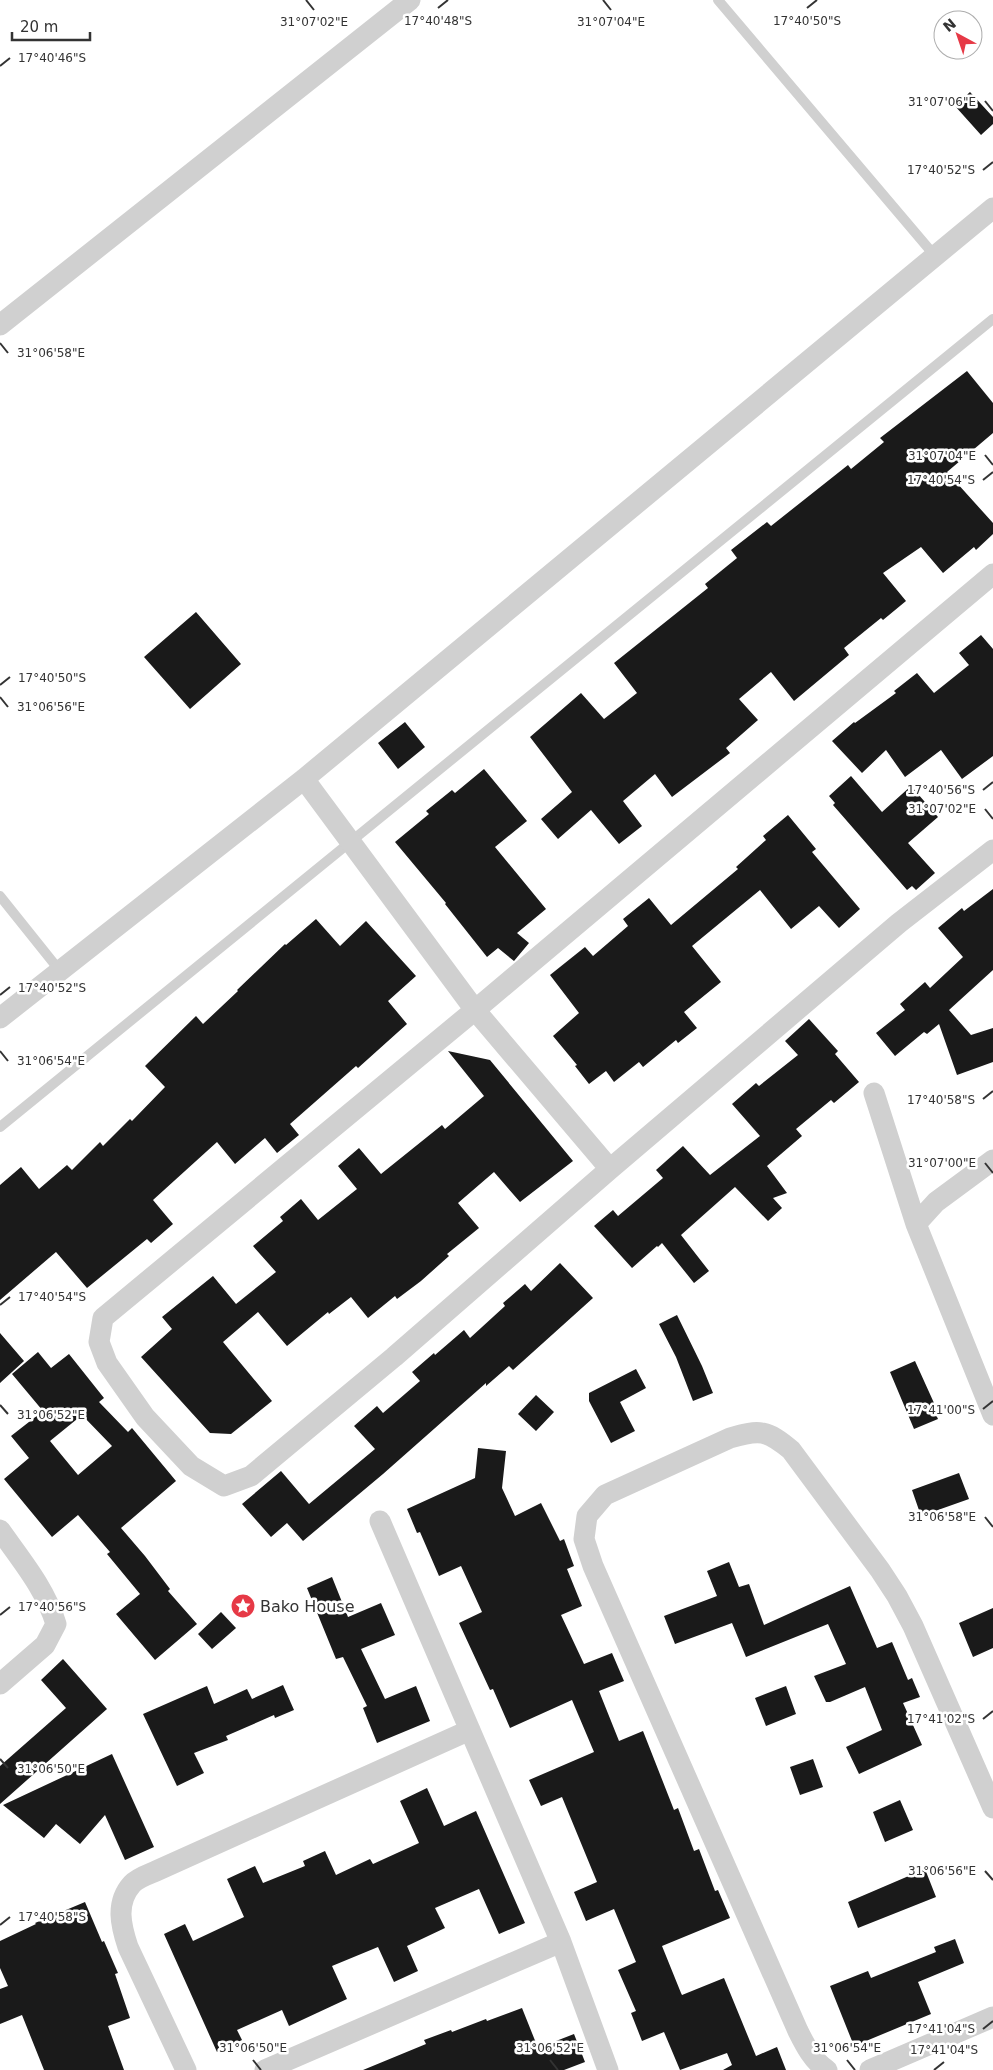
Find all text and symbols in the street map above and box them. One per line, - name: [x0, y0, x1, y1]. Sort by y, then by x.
- scale bar: [12, 10, 90, 42]
- north arrow: [933, 10, 983, 60]
- text: 17°40'48"S: [404, 14, 472, 28]
- text: 17°40'50"S: [773, 14, 841, 28]
- text: 31°07'02"E: [280, 15, 348, 29]
- text: 31°07'04"E: [577, 15, 645, 29]
- text: N: [940, 15, 959, 35]
- text: 20 m: [20, 18, 58, 36]
- text: 17°40'46"S: [18, 51, 86, 65]
- text: 31°07'06"E: [908, 95, 976, 109]
- text: 17°40'52"S: [907, 163, 975, 177]
- text: 31°06'58"E: [17, 346, 85, 360]
- text: 31°07'04"E: [908, 449, 976, 463]
- text: 17°40'54"S: [907, 473, 975, 487]
- text: 17°40'50"S: [18, 671, 86, 685]
- text: 31°06'56"E: [17, 700, 85, 714]
- text: 17°40'56"S: [907, 783, 975, 797]
- text: 31°07'02"E: [908, 802, 976, 816]
- text: 17°40'52"S: [18, 981, 86, 995]
- text: 31°06'54"E: [17, 1054, 85, 1068]
- text: 17°40'58"S: [907, 1093, 975, 1107]
- text: 31°07'00"E: [908, 1156, 976, 1170]
- text: 17°40'54"S: [18, 1290, 86, 1304]
- text: 17°41'00"S: [907, 1403, 975, 1417]
- text: 31°06'52"E: [17, 1408, 85, 1422]
- text: 31°06'58"E: [908, 1510, 976, 1524]
- place icon: Bako House: [230, 1593, 256, 1619]
- place label: Bako House: [260, 1597, 355, 1616]
- text: 17°40'56"S: [18, 1600, 86, 1614]
- text: 17°41'02"S: [907, 1712, 975, 1726]
- text: 31°06'50"E: [17, 1762, 85, 1776]
- text: 31°06'56"E: [908, 1864, 976, 1878]
- text: 17°40'58"S: [18, 1910, 86, 1924]
- text: 17°41'04"S: [907, 2022, 975, 2036]
- text: 31°06'50"E: [219, 2041, 287, 2055]
- text: 31°06'52"E: [516, 2041, 584, 2055]
- text: 31°06'54"E: [813, 2041, 881, 2055]
- text: 17°41'04"S: [910, 2043, 978, 2057]

